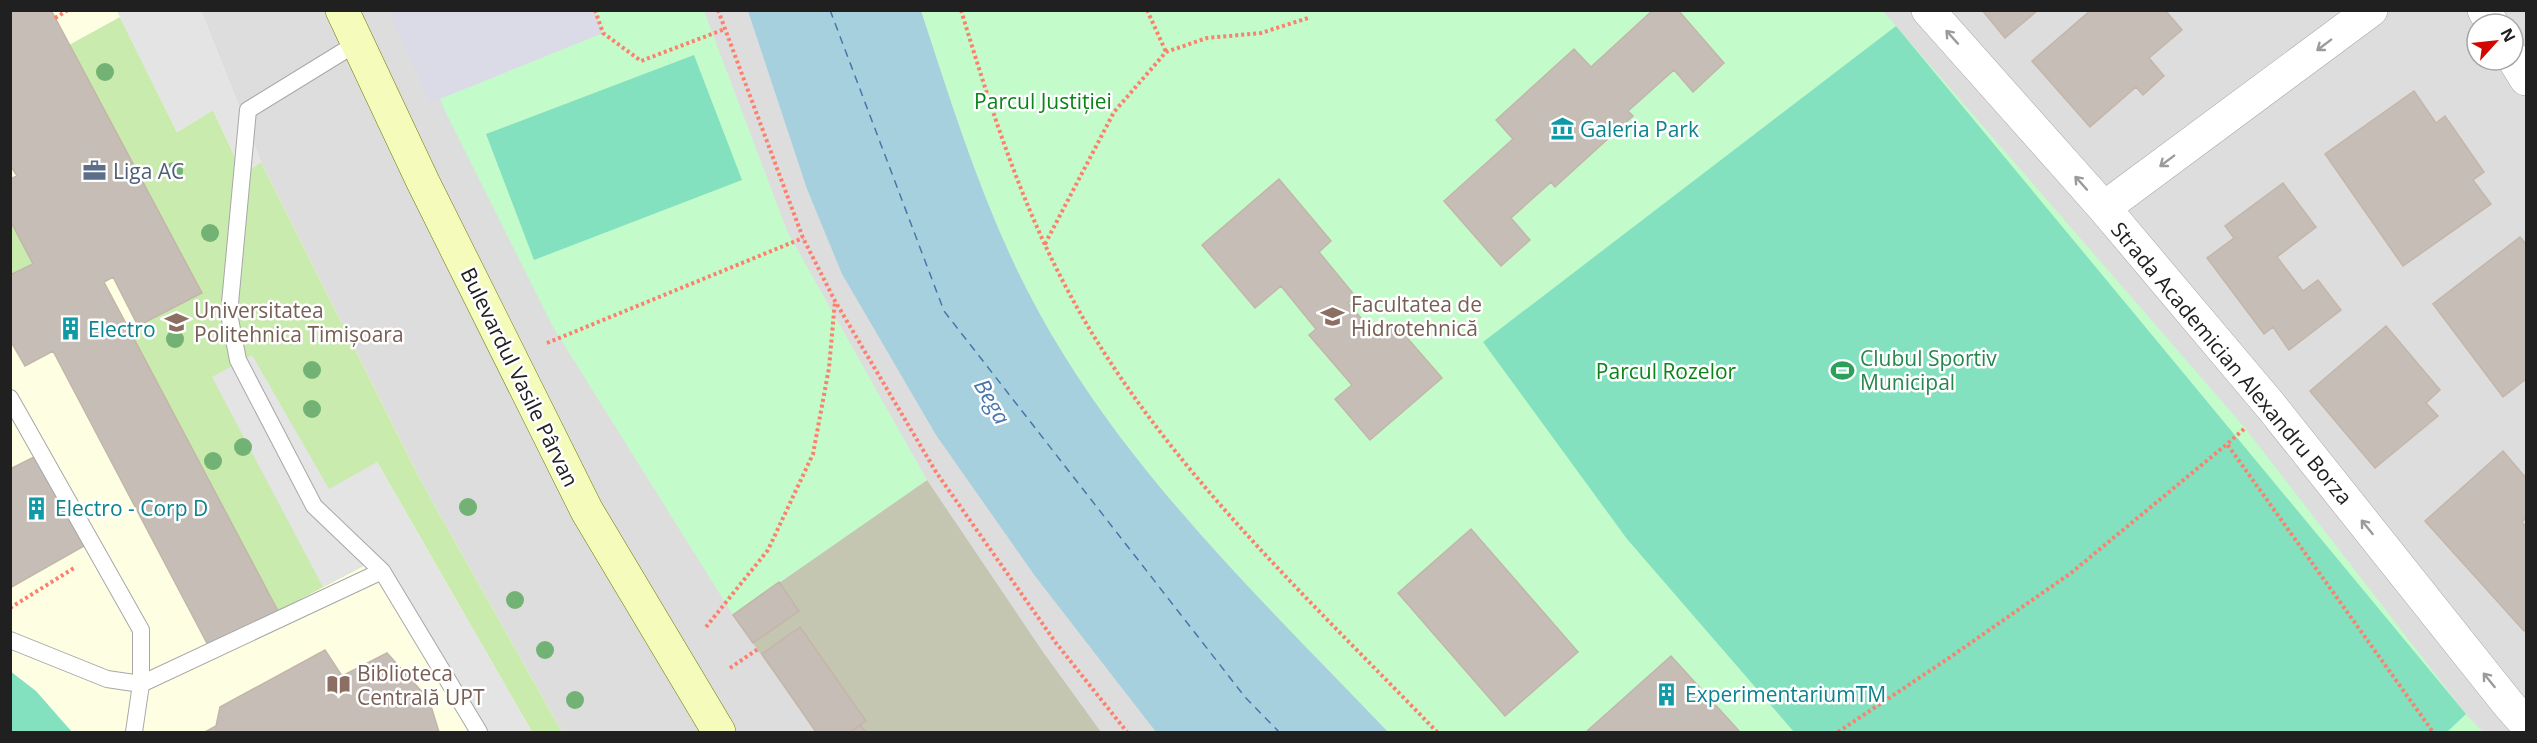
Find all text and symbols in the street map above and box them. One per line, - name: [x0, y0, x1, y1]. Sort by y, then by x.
- north arrow: [2465, 12, 2525, 72]
- text: N: [2496, 24, 2521, 46]
- one-way arrow: [1945, 30, 1959, 45]
- one-way arrow: [2316, 39, 2332, 52]
- park label: Parcul Justiției: [974, 87, 1112, 115]
- place label: Galeria Park: [1580, 115, 1699, 143]
- museum icon: Galeria Park: [1549, 116, 1575, 142]
- one-way arrow: [2159, 155, 2175, 168]
- place label: Liga AC: [113, 157, 184, 185]
- office icon: Liga AC: [82, 158, 108, 184]
- one-way arrow: [2075, 175, 2088, 191]
- street label: Strada Academician Alexandru Borza: [2105, 216, 2359, 510]
- street label: Bulevardul Vasile Pârvan: [455, 263, 585, 491]
- place label: Facultatea de Hidrotehnică: [1351, 290, 1482, 342]
- place label: Universitatea Politehnica Timișoara: [194, 296, 404, 348]
- school or university icon: Facultatea de Hidrotehnică: [1320, 303, 1346, 329]
- school or university icon: Universitatea Politehnica Timișoara: [163, 309, 189, 335]
- place label: Electro: [88, 315, 156, 343]
- building icon: Electro: [57, 316, 83, 342]
- place label: Clubul Sportiv Municipal: [1860, 344, 1997, 396]
- park label: Parcul Rozelor: [1596, 357, 1737, 385]
- sports icon: Clubul Sportiv Municipal: [1829, 357, 1855, 383]
- water label: Bega: [968, 373, 1018, 429]
- place label: Electro - Corp D: [55, 494, 208, 522]
- building icon: Electro - Corp D: [24, 495, 50, 521]
- one-way arrow: [2360, 519, 2373, 535]
- place label: Biblioteca Centrală UPT: [357, 659, 485, 711]
- library icon: Biblioteca Centrală UPT: [326, 672, 352, 698]
- one-way arrow: [2482, 672, 2495, 688]
- place label: ExperimentariumTM: [1685, 680, 1886, 708]
- building icon: ExperimentariumTM: [1654, 681, 1680, 707]

